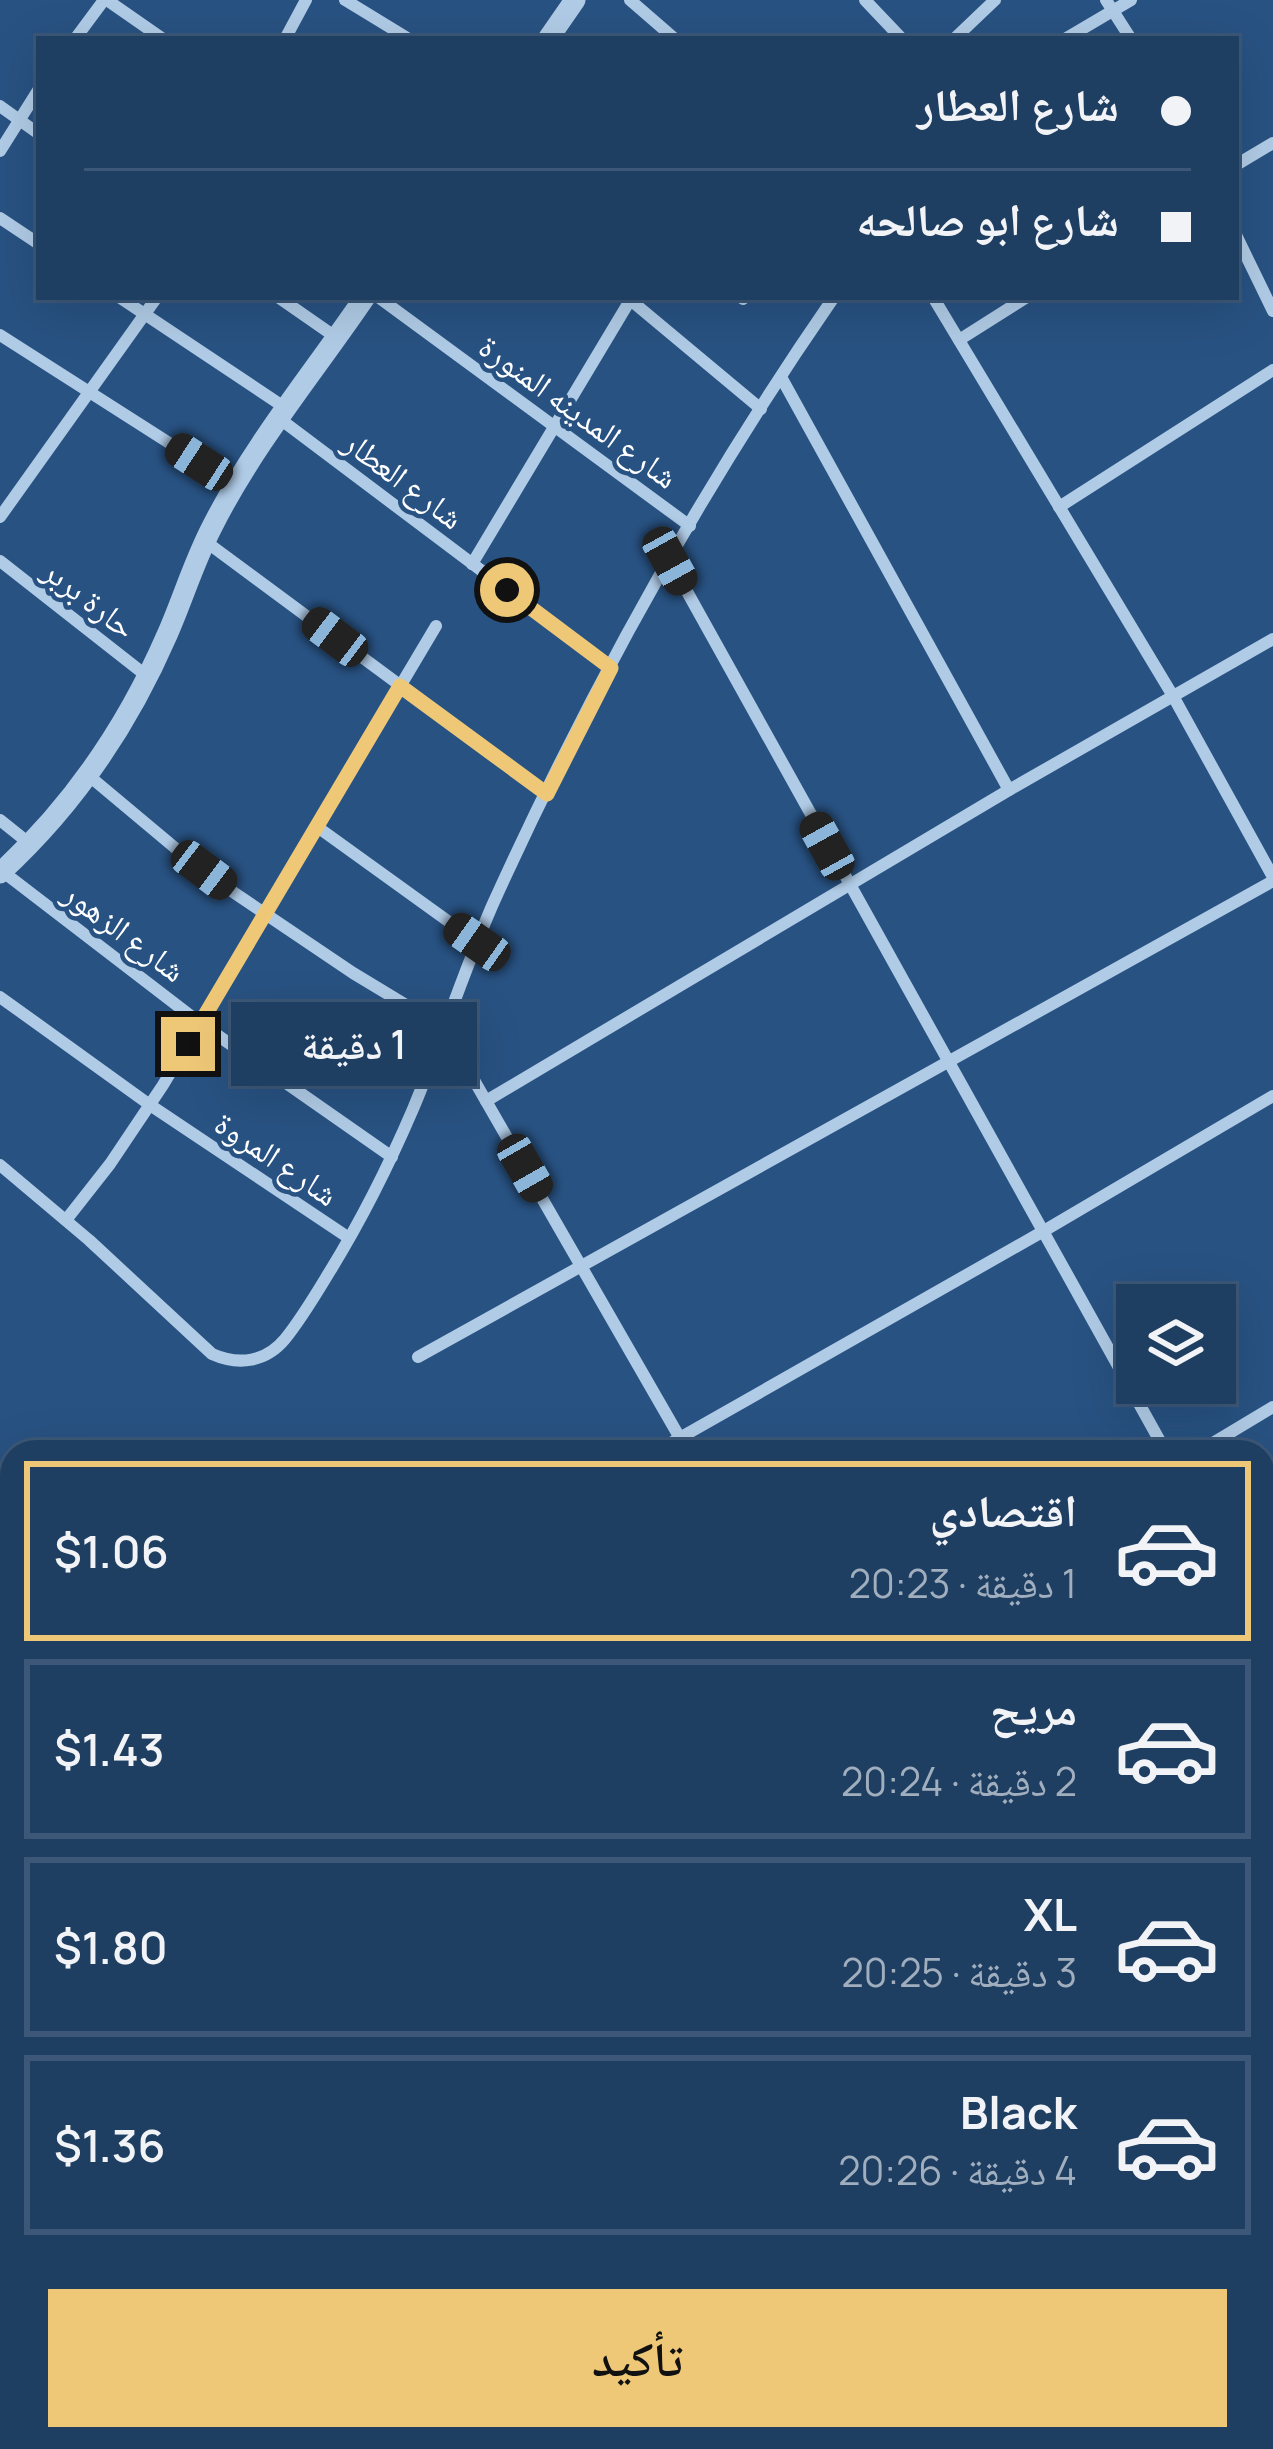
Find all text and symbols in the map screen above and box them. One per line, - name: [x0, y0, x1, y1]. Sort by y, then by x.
- text: شارع العطار: [917, 73, 1119, 135]
- text: شارع ابو صالحه: [856, 188, 1119, 250]
- street label: شارع المدينه المنورة: [470, 324, 688, 498]
- street label: شارع العطار: [334, 418, 473, 539]
- car: [159, 427, 239, 497]
- car: [637, 521, 703, 601]
- street label: حارة بربر: [33, 547, 146, 649]
- route start: [480, 563, 534, 617]
- car: [295, 601, 375, 673]
- car: [794, 806, 860, 886]
- car: [164, 834, 244, 906]
- street label: شارع الزهور: [54, 870, 195, 992]
- car: [437, 907, 517, 977]
- callout: 1 دقيقة: [230, 1002, 476, 1086]
- route end: [161, 1017, 215, 1071]
- text: 1 دقيقة: [301, 1017, 407, 1071]
- street label: شارع المروة: [206, 1100, 348, 1216]
- car: [491, 1128, 559, 1208]
- map controls: [1116, 1284, 1236, 1404]
- button: layers: [1116, 1284, 1236, 1404]
- text: اقتصادي: [930, 1479, 1077, 1541]
- icon: car: [1113, 1497, 1221, 1605]
- text: $1.06: [54, 1520, 169, 1582]
- text: 1 دقيقة · 20:23: [849, 1556, 1077, 1610]
- text: مريح: [990, 1677, 1077, 1739]
- icon: car: [1113, 1695, 1221, 1803]
- text: $1.43: [54, 1718, 165, 1780]
- text: 2 دقيقة · 20:24: [841, 1754, 1077, 1808]
- text: XL: [1023, 1883, 1077, 1945]
- icon: car: [1113, 1893, 1221, 2001]
- text: $1.80: [54, 1916, 168, 1978]
- text: 3 دقيقة · 20:25: [841, 1945, 1077, 1999]
- text: Black: [960, 2081, 1077, 2143]
- icon: car: [1113, 2091, 1221, 2199]
- text: $1.36: [54, 2114, 165, 2176]
- text: 4 دقيقة · 20:26: [838, 2143, 1077, 2197]
- button: تأكيد: [48, 2289, 1227, 2427]

